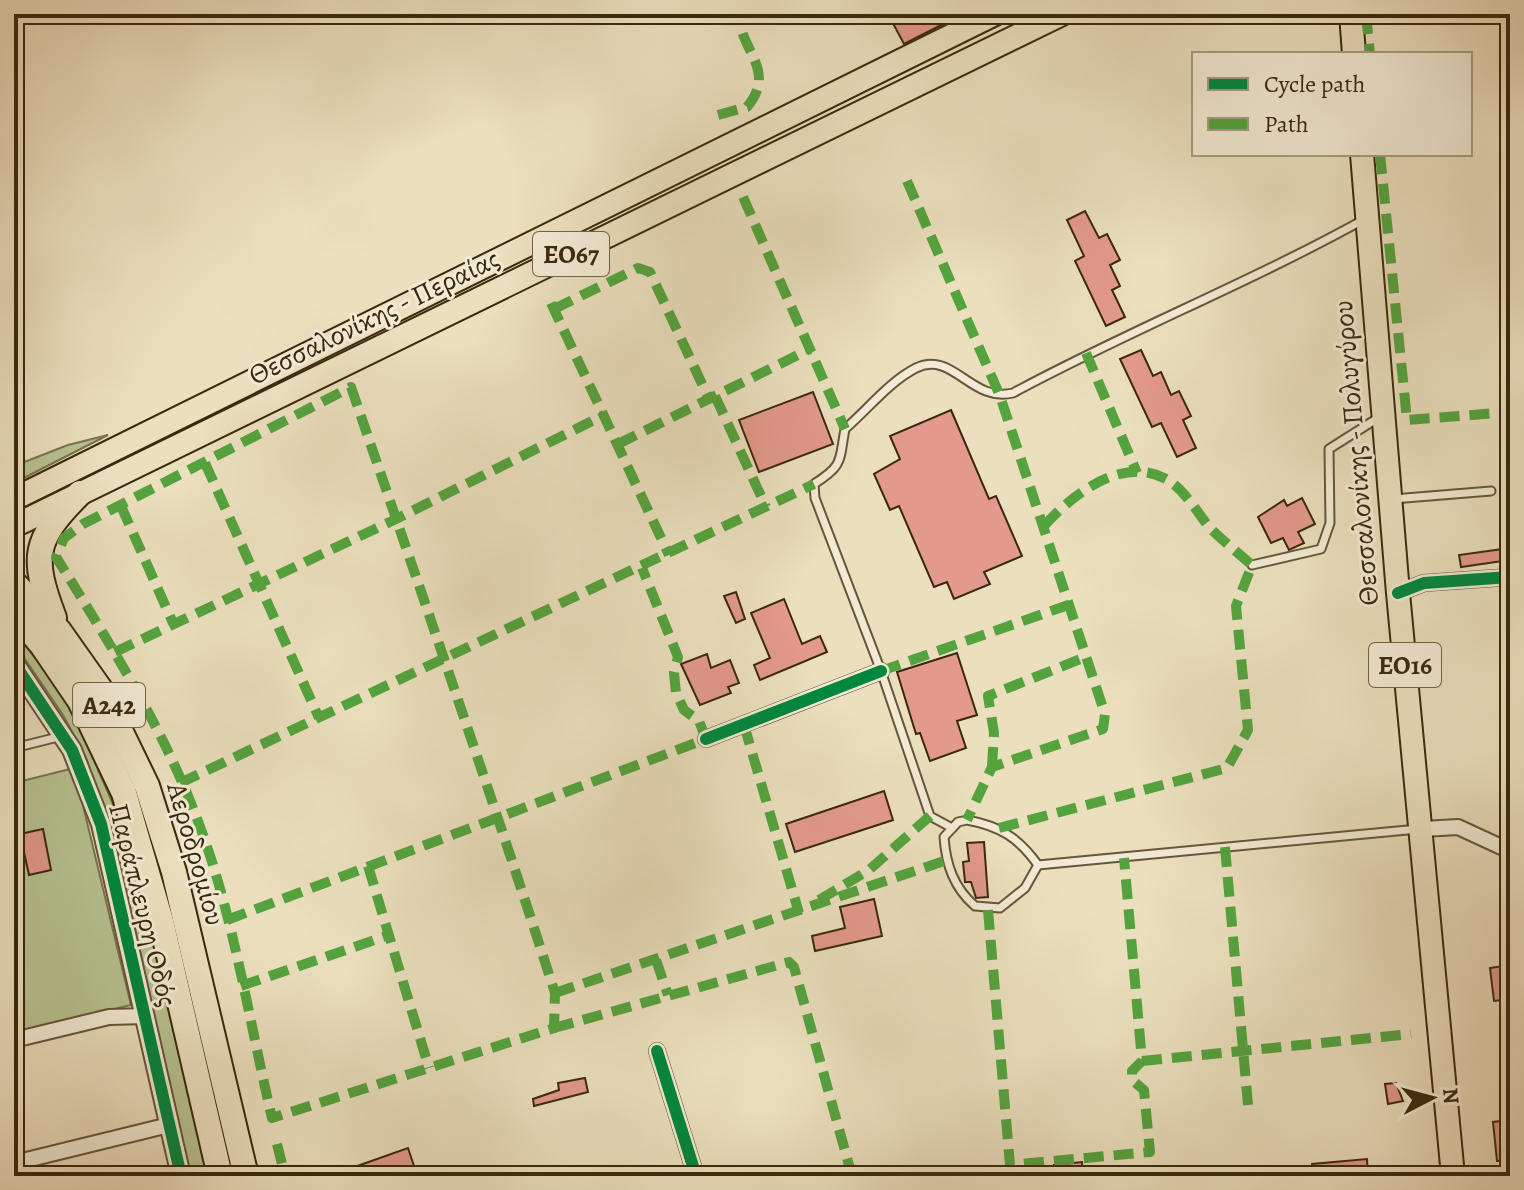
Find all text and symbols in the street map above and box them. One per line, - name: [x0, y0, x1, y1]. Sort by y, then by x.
- legend: [1192, 52, 1472, 156]
- text: Cycle path: [1264, 68, 1365, 100]
- text: Path: [1264, 108, 1309, 140]
- road number: ΕΟ67: [533, 232, 609, 276]
- street label: Θεσσαλονίκης - Περαίας: [242, 240, 506, 394]
- street label: Θεσσαλονίκης - Πολυγύρου: [1324, 299, 1388, 607]
- road number: ΕΟ16: [1369, 643, 1441, 687]
- road number: Α242: [73, 683, 145, 727]
- street label: Αεροδρομίου: [157, 777, 235, 930]
- street label: Παράπλευρη Οδός: [99, 799, 187, 1011]
- north arrow: [1392, 1058, 1472, 1138]
- text: N: [1435, 1086, 1467, 1106]

